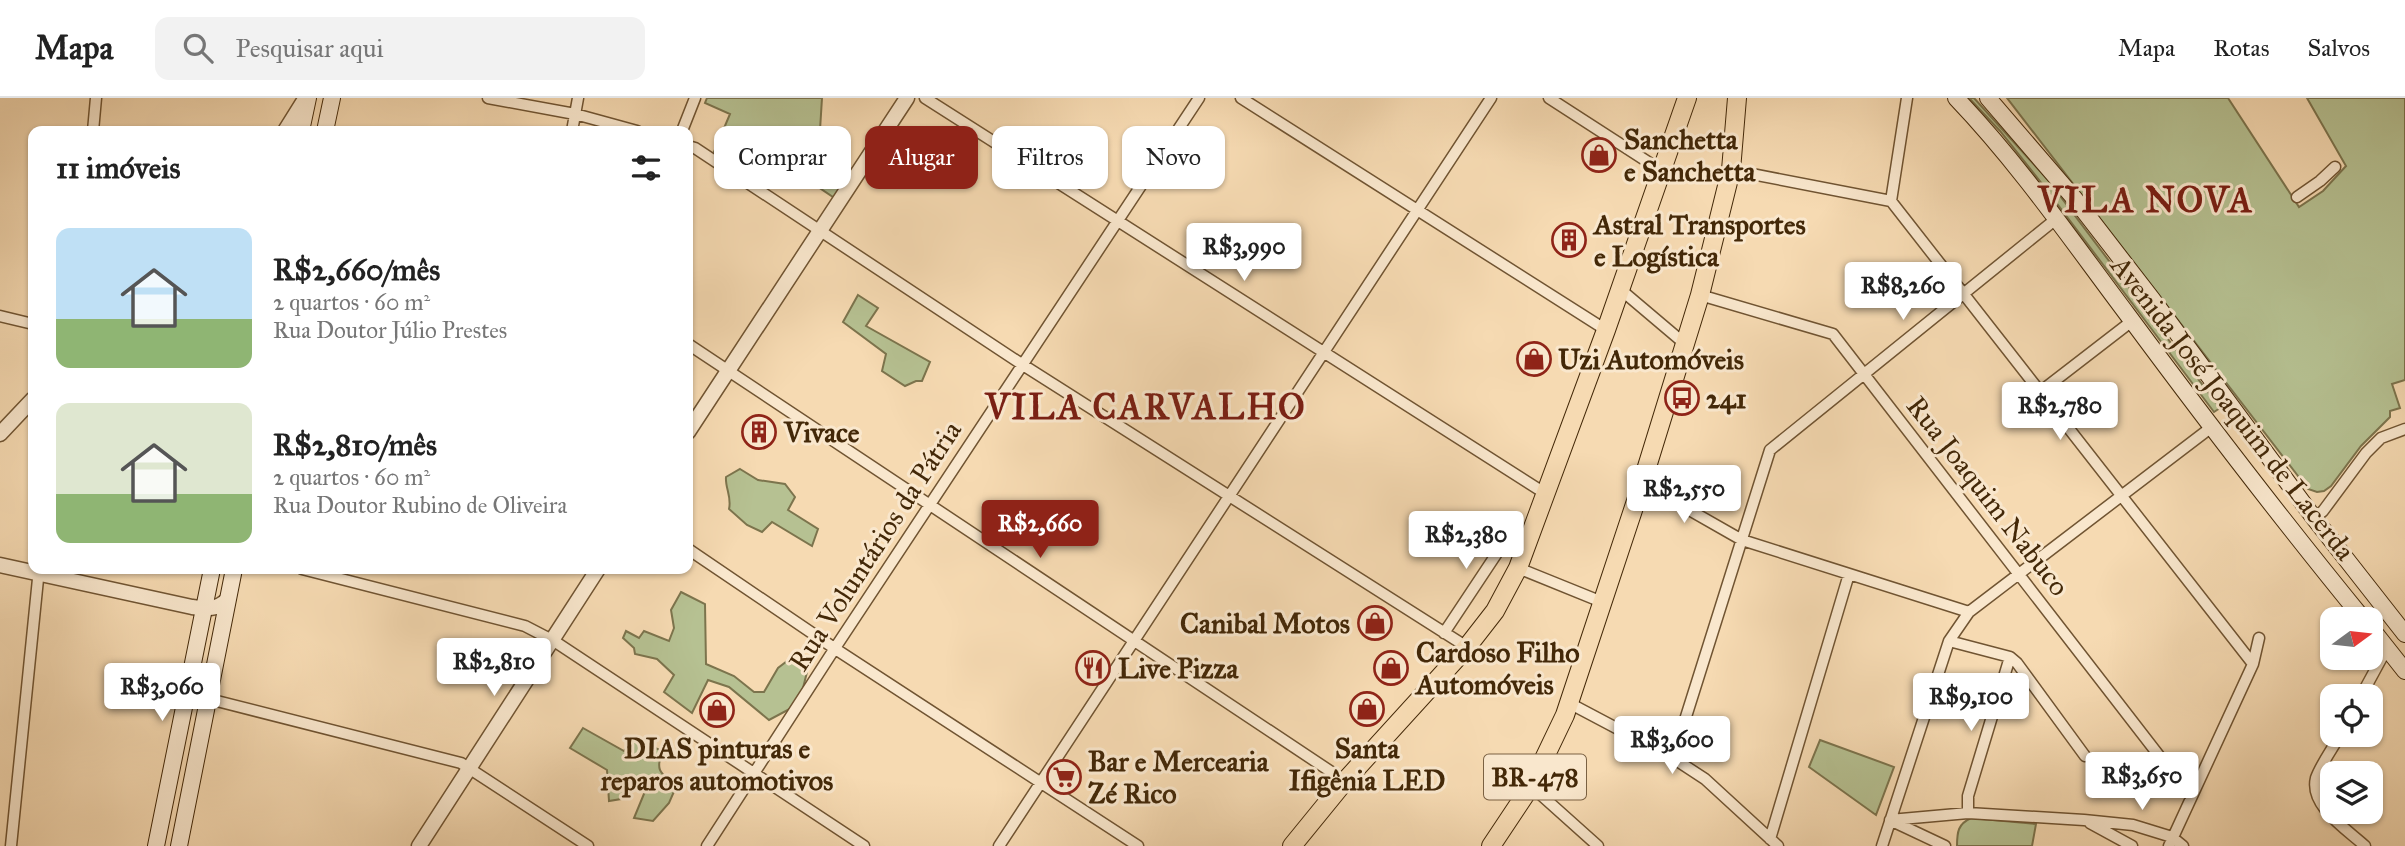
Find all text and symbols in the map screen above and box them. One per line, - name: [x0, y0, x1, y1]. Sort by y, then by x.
- search box: [155, 17, 645, 80]
- text: Mapa: [35, 28, 113, 68]
- icon: search: [179, 29, 217, 67]
- text: Pesquisar aqui: [235, 32, 384, 64]
- text: Mapa: [2118, 33, 2175, 63]
- text: Rotas: [2213, 33, 2269, 63]
- text: Salvos: [2307, 33, 2370, 63]
- place label: Sanchetta e Sanchetta: [1624, 122, 1757, 189]
- chip: Comprar: [714, 126, 851, 189]
- chip: Alugar: [865, 126, 978, 189]
- chip: Filtros: [992, 126, 1108, 189]
- chip: Novo: [1122, 126, 1225, 189]
- shop icon: Sanchetta e Sanchetta: [1580, 136, 1618, 174]
- icon: filters: [627, 149, 665, 187]
- text: 11 imóveis: [56, 150, 180, 186]
- district label: VILA NOVA: [2037, 179, 2254, 222]
- place label: Astral Transportes e Logística: [1592, 207, 1806, 274]
- building icon: Astral Transportes e Logística: [1550, 221, 1588, 259]
- pin: R$3,990: [1179, 223, 1309, 283]
- text: R$3,990: [1202, 232, 1286, 260]
- street label: Avenida José Joaquim de Lacerda: [2103, 248, 2363, 567]
- text: R$2,660/mês: [273, 252, 440, 288]
- icon: home: [112, 256, 196, 340]
- pin: R$8,260: [1838, 262, 1968, 322]
- text: R$8,260: [1861, 271, 1945, 299]
- text: 2 quartos · 60 m²: [273, 288, 430, 316]
- text: Rua Doutor Júlio Prestes: [273, 316, 507, 344]
- shop icon: Uzi Automóveis: [1515, 340, 1553, 378]
- place label: Uzi Automóveis: [1558, 342, 1744, 377]
- bus stop icon: 241: [1663, 379, 1701, 417]
- place label: 241: [1706, 381, 1746, 416]
- pin: R$2,780: [1995, 382, 2125, 442]
- district label: VILA CARVALHO: [984, 386, 1307, 429]
- street label: Rua Joaquim Nabuco: [1899, 389, 2077, 603]
- text: R$2,780: [2018, 391, 2102, 419]
- building icon: Vivace: [740, 413, 778, 451]
- street label: Rua Voluntários da Pátria: [781, 414, 969, 678]
- place label: Vivace: [783, 415, 860, 450]
- text: R$2,810/mês: [273, 427, 437, 463]
- icon: home: [112, 431, 196, 515]
- text: 2 quartos · 60 m²: [273, 463, 430, 491]
- pin: R$2,550: [1619, 466, 1749, 525]
- text: R$2,550: [1643, 474, 1725, 502]
- text: Rua Doutor Rubino de Oliveira: [273, 491, 567, 519]
- pin: R$2,660: [975, 500, 1105, 560]
- text: R$2,660: [998, 509, 1082, 537]
- pin: R$2,380: [1401, 512, 1531, 571]
- text: R$2,380: [1425, 520, 1507, 548]
- shop icon: Canibal Motos: [1356, 604, 1394, 642]
- place label: Canibal Motos: [1180, 606, 1350, 641]
- north arrow: [2320, 607, 2384, 670]
- map controls: [2320, 607, 2383, 824]
- place label: Cardoso Filho Automóveis: [1414, 635, 1580, 702]
- pin: R$2,810: [429, 638, 559, 698]
- text: R$2,810: [453, 647, 535, 675]
- restaurant icon: Live Pizza: [1074, 649, 1112, 687]
- shop icon: Cardoso Filho Automóveis: [1372, 649, 1410, 687]
- place label: Live Pizza: [1118, 651, 1239, 686]
- pin: R$3,060: [97, 664, 227, 723]
- text: R$3,060: [120, 672, 204, 700]
- pin: R$9,100: [1906, 674, 2036, 733]
- text: R$9,100: [1929, 682, 2013, 710]
- button: locate: [2320, 684, 2383, 747]
- shop icon: Santa Ifigênia LED: [1348, 690, 1386, 728]
- shop icon: DIAS pinturas e reparos automotivos: [698, 691, 736, 729]
- pin: R$3,600: [1607, 716, 1737, 776]
- text: R$3,600: [1630, 725, 1714, 753]
- place label: DIAS pinturas e reparos automotivos: [600, 731, 833, 798]
- place label: Santa Ifigênia LED: [1289, 731, 1445, 798]
- place label: Bar e Mercearia Zé Rico: [1088, 744, 1270, 811]
- pin: R$3,650: [2077, 752, 2207, 812]
- road number: BR-478: [1484, 754, 1586, 800]
- supermarket icon: Bar e Mercearia Zé Rico: [1045, 758, 1083, 796]
- text: R$3,650: [2102, 761, 2183, 789]
- button: layers: [2320, 761, 2383, 824]

